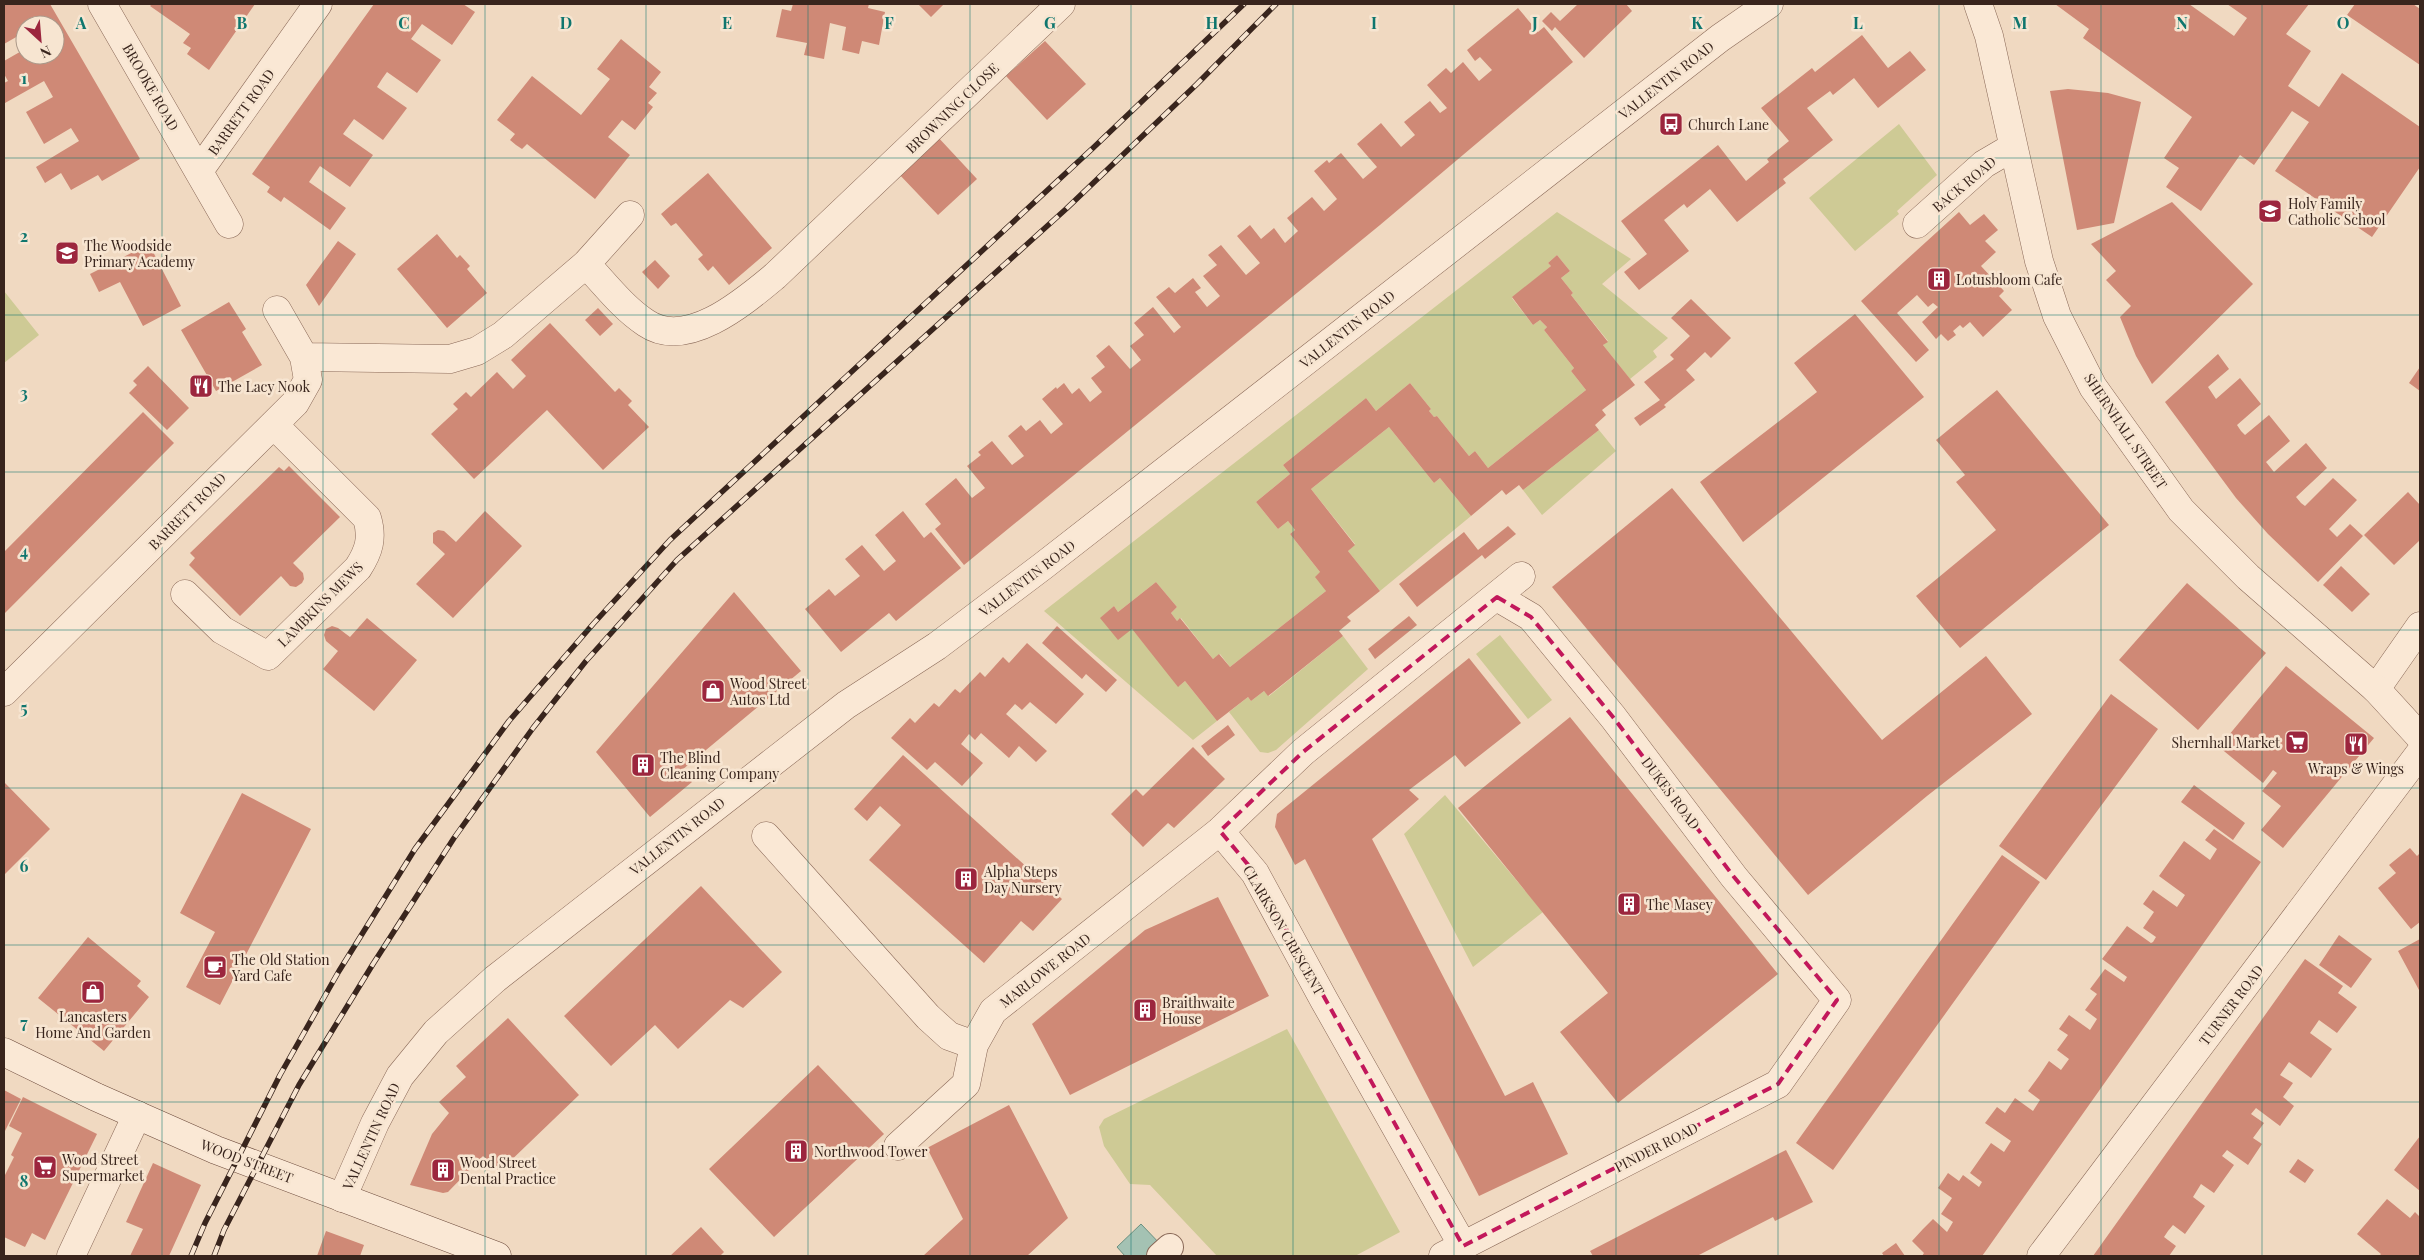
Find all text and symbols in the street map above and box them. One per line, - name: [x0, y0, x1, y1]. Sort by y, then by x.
- text: A: [75, 12, 87, 33]
- text: B: [237, 12, 248, 33]
- text: C: [398, 12, 410, 33]
- text: D: [560, 12, 572, 33]
- text: E: [722, 12, 732, 33]
- text: F: [884, 12, 894, 33]
- text: G: [1044, 12, 1056, 33]
- text: H: [1206, 12, 1219, 33]
- text: I: [1371, 12, 1377, 33]
- text: J: [1531, 12, 1538, 33]
- text: K: [1691, 12, 1703, 33]
- text: L: [1853, 12, 1863, 33]
- text: M: [2013, 12, 2028, 33]
- text: N: [2176, 12, 2188, 33]
- text: O: [2337, 12, 2349, 33]
- north arrow: [15, 15, 65, 65]
- street label: VALLENTIN ROAD: [1614, 37, 1718, 124]
- street label: BROOKE ROAD: [118, 40, 184, 134]
- text: N: [37, 41, 55, 63]
- street label: BROWNING CLOSE: [901, 59, 1003, 157]
- street label: BARRETT ROAD: [203, 65, 279, 159]
- text: 1: [21, 67, 27, 88]
- bus stop icon: Church Lane: [1658, 111, 1684, 137]
- place label: Church Lane: [1688, 115, 1769, 134]
- street label: BACK ROAD: [1928, 152, 2000, 216]
- place label: Holy Family Catholic School: [2288, 194, 2386, 229]
- school or university icon: Holy Family Catholic School: [2257, 198, 2283, 224]
- text: 2: [20, 225, 28, 246]
- place label: The Woodside Primary Academy: [84, 236, 195, 271]
- school or university icon: The Woodside Primary Academy: [54, 240, 80, 266]
- building icon: Lotusbloom Cafe: [1926, 266, 1952, 292]
- place label: Lotusbloom Cafe: [1956, 270, 2062, 289]
- street label: VALLENTIN ROAD: [1295, 286, 1399, 373]
- street label: SHERNHALL STREET: [2080, 369, 2172, 493]
- restaurant icon: The Lacy Nook: [188, 373, 214, 399]
- place label: The Lacy Nook: [218, 377, 310, 396]
- text: 3: [20, 382, 28, 403]
- street label: BARRETT ROAD: [144, 468, 230, 554]
- street label: VALLENTIN ROAD: [974, 535, 1079, 621]
- text: 4: [20, 540, 28, 561]
- street label: LAMBKINS MEWS: [273, 557, 367, 651]
- place label: Wood Street Autos Ltd: [729, 674, 807, 709]
- shop icon: Wood Street Autos Ltd: [700, 678, 726, 704]
- text: 5: [20, 697, 28, 718]
- supermarket icon: Shernhall Market: [2284, 729, 2310, 755]
- restaurant icon: Wraps & Wings: [2343, 731, 2369, 757]
- place label: Shernhall Market: [2171, 733, 2281, 752]
- place label: The Blind Cleaning Company: [660, 748, 779, 783]
- building icon: The Blind Cleaning Company: [630, 752, 656, 778]
- street label: DUKES ROAD: [1637, 753, 1705, 833]
- place label: Wraps & Wings: [2307, 759, 2404, 778]
- street label: VALLENTIN ROAD: [625, 793, 729, 880]
- text: 6: [20, 855, 29, 876]
- street label: CLARKSON CRESCENT: [1239, 861, 1329, 999]
- place label: Alpha Steps Day Nursery: [983, 862, 1062, 897]
- building icon: Alpha Steps Day Nursery: [953, 866, 979, 892]
- building icon: The Masey: [1616, 891, 1642, 917]
- place label: The Masey: [1646, 895, 1713, 914]
- street label: MARLOWE ROAD: [995, 928, 1095, 1012]
- place label: The Old Station Yard Cafe: [231, 950, 330, 985]
- cafe icon: The Old Station Yard Cafe: [202, 954, 228, 980]
- street label: TURNER ROAD: [2195, 961, 2267, 1049]
- shop icon: Lancasters Home And Garden: [80, 979, 106, 1005]
- place label: Braithwaite House: [1162, 993, 1235, 1028]
- building icon: Braithwaite House: [1132, 997, 1158, 1023]
- place label: Lancasters Home And Garden: [35, 1007, 151, 1042]
- text: 7: [20, 1012, 28, 1033]
- street label: VALLENTIN ROAD: [337, 1079, 404, 1194]
- street label: PINDER ROAD: [1611, 1118, 1701, 1176]
- street label: WOOD STREET: [197, 1134, 296, 1187]
- building icon: Northwood Tower: [783, 1138, 809, 1164]
- place label: Northwood Tower: [814, 1142, 928, 1161]
- place label: Wood Street Supermarket: [61, 1150, 145, 1185]
- place label: Wood Street Dental Practice: [459, 1153, 556, 1188]
- supermarket icon: Wood Street Supermarket: [32, 1154, 58, 1180]
- building icon: Wood Street Dental Practice: [430, 1157, 456, 1183]
- text: 8: [20, 1170, 29, 1191]

